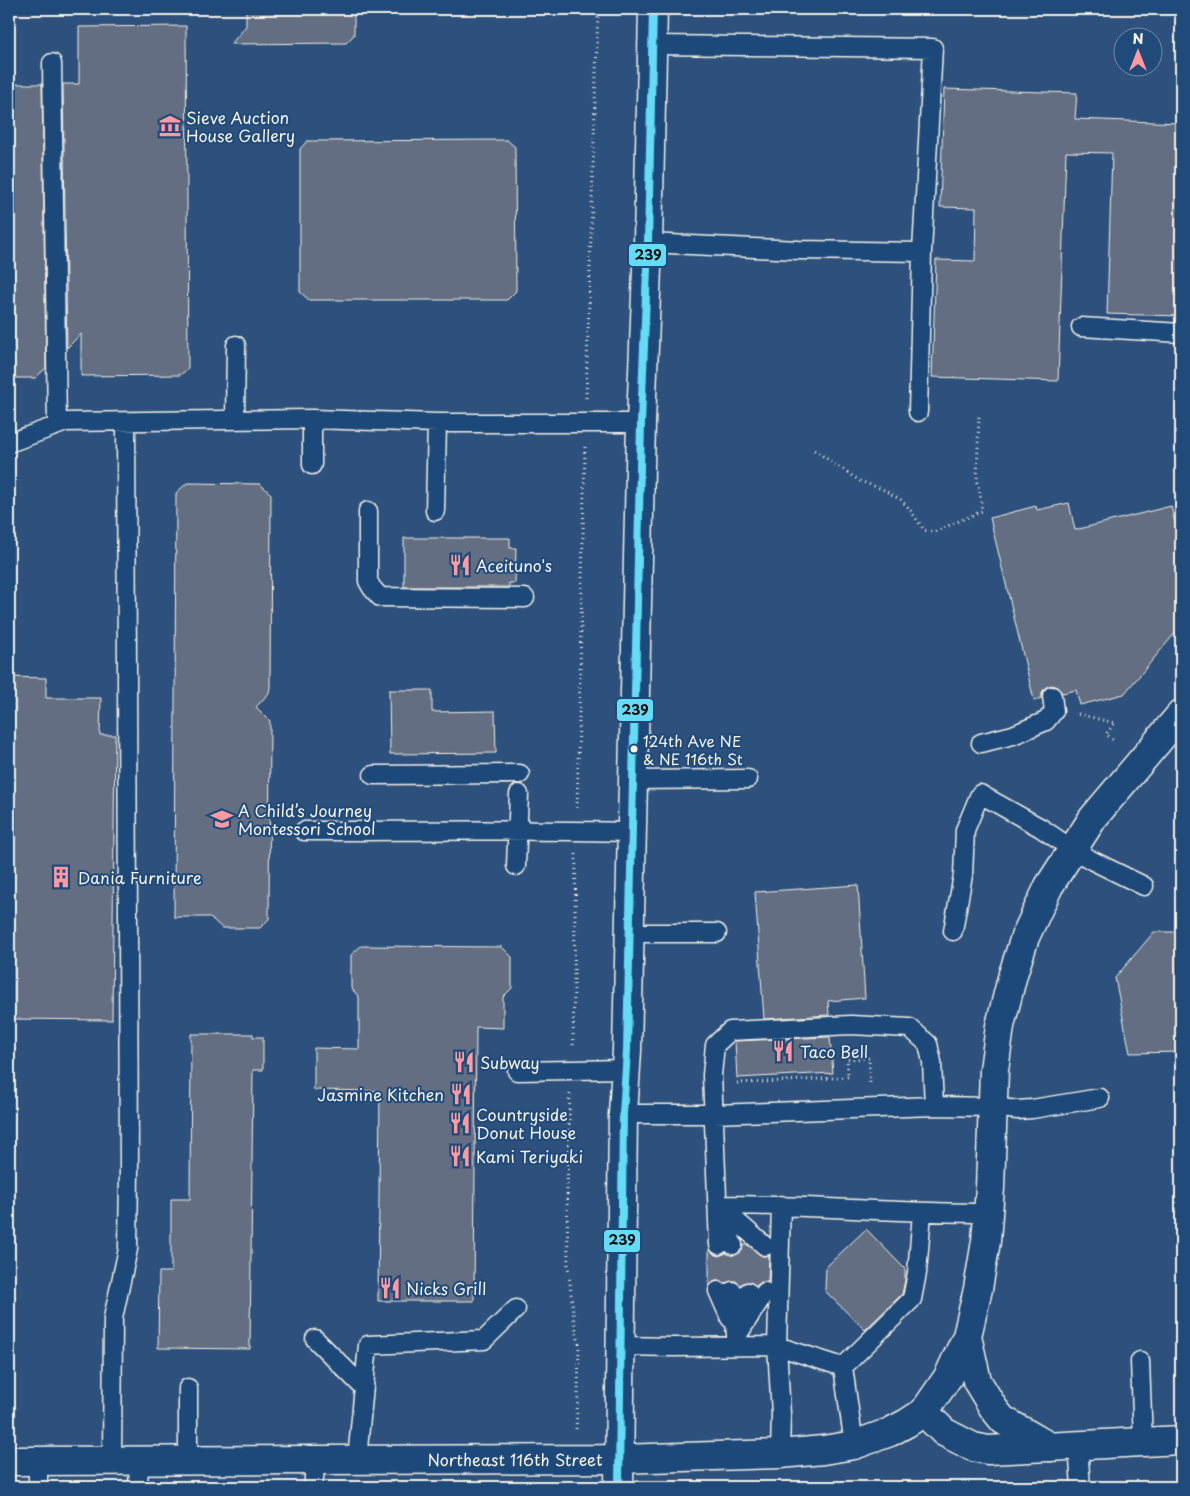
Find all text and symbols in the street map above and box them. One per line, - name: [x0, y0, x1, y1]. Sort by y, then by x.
- north arrow: [1112, 28, 1162, 78]
- text: N: [1132, 28, 1144, 49]
- place label: Sieve Auction House Gallery: [186, 105, 295, 147]
- museum icon: Sieve Auction House Gallery: [157, 113, 183, 139]
- line badge: 239: [628, 243, 667, 267]
- text: 239: [634, 244, 662, 265]
- restaurant icon: Aceituno's: [447, 552, 473, 578]
- place label: Aceituno's: [476, 553, 552, 577]
- line badge: 239: [616, 698, 654, 722]
- text: 239: [621, 699, 649, 720]
- place label: 124th Ave NE & NE 116th St: [643, 729, 743, 770]
- marker: 124th Ave NE & NE 116th St: [629, 744, 639, 754]
- place label: A Child’s Journey Montessori School: [238, 798, 376, 840]
- school or university icon: A Child’s Journey Montessori School: [209, 806, 235, 832]
- building icon: Dania Furniture: [48, 864, 74, 890]
- place label: Dania Furniture: [78, 865, 202, 889]
- restaurant icon: Taco Bell: [770, 1038, 796, 1064]
- place label: Taco Bell: [800, 1039, 868, 1063]
- restaurant icon: Subway: [451, 1049, 477, 1075]
- place label: Subway: [480, 1050, 539, 1074]
- restaurant icon: Jasmine Kitchen: [448, 1081, 474, 1107]
- place label: Jasmine Kitchen: [317, 1082, 444, 1106]
- place label: Countryside Donut House: [476, 1102, 576, 1144]
- restaurant icon: Countryside Donut House: [447, 1110, 473, 1136]
- restaurant icon: Kami Teriyaki: [447, 1143, 473, 1169]
- place label: Kami Teriyaki: [476, 1144, 583, 1168]
- line badge: 239: [603, 1229, 641, 1253]
- text: 239: [608, 1229, 636, 1250]
- restaurant icon: Nicks Grill: [377, 1275, 403, 1301]
- place label: Nicks Grill: [406, 1276, 486, 1300]
- street label: Northeast 116th Street: [427, 1447, 603, 1471]

